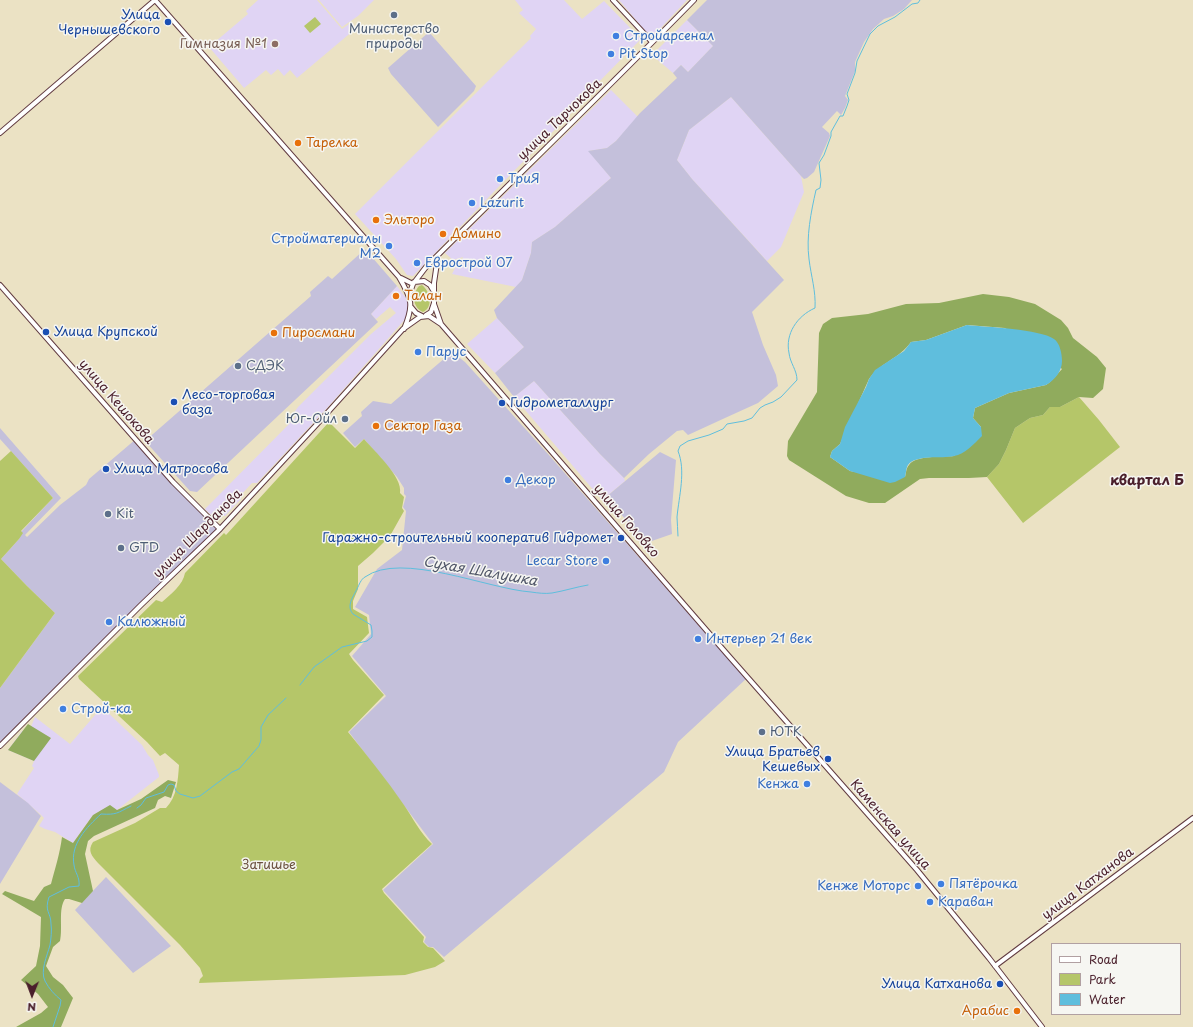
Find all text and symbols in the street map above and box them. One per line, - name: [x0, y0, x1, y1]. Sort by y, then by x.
- place label: Улица Чернышевского: [58, 7, 160, 38]
- marker: Министерство природы: [389, 10, 399, 20]
- marker: Улица Чернышевского: [163, 17, 173, 27]
- place label: Министерство природы: [349, 21, 439, 52]
- place label: Стройарсенал: [624, 28, 714, 44]
- marker: Стройарсенал: [611, 31, 621, 41]
- place label: Гимназия №1: [180, 36, 267, 52]
- marker: Гимназия №1: [270, 39, 280, 49]
- place label: Pit Stop: [619, 46, 668, 62]
- marker: Pit Stop: [606, 49, 616, 59]
- street label: улица Тарчокова: [515, 76, 605, 164]
- place label: Тарелка: [306, 135, 358, 151]
- marker: Тарелка: [293, 138, 303, 148]
- place label: ТриЯ: [508, 171, 540, 187]
- marker: ТриЯ: [495, 174, 505, 184]
- place label: Lazurit: [480, 195, 524, 211]
- marker: Lazurit: [467, 198, 477, 208]
- place label: Эльторо: [384, 212, 435, 228]
- marker: Эльторо: [371, 215, 381, 225]
- place label: Домино: [451, 226, 501, 242]
- marker: Домино: [438, 229, 448, 239]
- place label: Стройматериалы М2: [271, 231, 381, 262]
- marker: Стройматериалы М2: [384, 241, 394, 251]
- place label: Еврострой 07: [425, 255, 513, 271]
- marker: Еврострой 07: [412, 258, 422, 268]
- place label: Талан: [404, 288, 442, 304]
- marker: Талан: [391, 291, 401, 301]
- place label: Улица Крупской: [54, 324, 158, 340]
- place label: Пиросмани: [282, 325, 355, 341]
- marker: Улица Крупской: [41, 327, 51, 337]
- marker: Пиросмани: [269, 328, 279, 338]
- place label: Парус: [426, 344, 466, 360]
- marker: Парус: [413, 347, 423, 357]
- street label: улица Кешокова: [75, 356, 157, 448]
- place label: СДЭК: [246, 358, 284, 374]
- marker: СДЭК: [233, 361, 243, 371]
- place label: Лесо-торговая база: [182, 387, 275, 418]
- place label: Гидрометаллург: [510, 395, 613, 411]
- marker: Лесо-торговая база: [169, 397, 179, 407]
- marker: Гидрометаллург: [497, 398, 507, 408]
- place label: Юг-Ойл: [286, 411, 337, 427]
- marker: Юг-Ойл: [340, 414, 350, 424]
- place label: Сектор Газа: [384, 418, 462, 434]
- marker: Сектор Газа: [371, 421, 381, 431]
- place label: Улица Матросова: [114, 461, 228, 477]
- marker: Улица Матросова: [101, 464, 111, 474]
- place label: Декор: [516, 472, 556, 488]
- district label: квартал Б: [1110, 473, 1184, 489]
- marker: Декор: [503, 475, 513, 485]
- street label: улица Головко: [590, 481, 662, 561]
- street label: улица Шарданова: [150, 486, 246, 582]
- place label: Kit: [116, 506, 134, 522]
- marker: Kit: [103, 509, 113, 519]
- place label: Гаражно-строительный кооператив Гидромет: [322, 530, 613, 546]
- marker: Гаражно-строительный кооператив Гидромет: [616, 533, 626, 543]
- place label: GTD: [129, 540, 159, 556]
- marker: GTD: [116, 543, 126, 553]
- place label: Lecar Store: [527, 553, 598, 569]
- water label: Сухая Шалушка: [422, 554, 538, 590]
- marker: Lecar Store: [601, 556, 611, 566]
- place label: Калюжный: [117, 614, 186, 630]
- marker: Калюжный: [104, 617, 114, 627]
- place label: Интерьер 21 век: [706, 631, 812, 647]
- marker: Интерьер 21 век: [693, 634, 703, 644]
- place label: Строй-ка: [71, 701, 131, 717]
- marker: Строй-ка: [58, 704, 68, 714]
- place label: ЮТК: [770, 724, 802, 740]
- marker: ЮТК: [757, 727, 767, 737]
- place label: Улица Братьев Кешевых: [725, 744, 820, 775]
- marker: Улица Братьев Кешевых: [823, 754, 833, 764]
- place label: Кенжа: [757, 776, 799, 792]
- street label: Каменская улица: [847, 777, 933, 873]
- marker: Кенжа: [802, 779, 812, 789]
- street label: улица Катханова: [1039, 844, 1137, 924]
- park label: Затишье: [242, 857, 296, 873]
- place label: Пятёрочка: [949, 876, 1018, 892]
- place label: Кенже Моторс: [817, 878, 910, 894]
- marker: Пятёрочка: [936, 879, 946, 889]
- marker: Кенже Моторс: [913, 881, 923, 891]
- place label: Караван: [938, 894, 994, 910]
- marker: Караван: [925, 897, 935, 907]
- legend: [1051, 943, 1181, 1015]
- text: Road: [1089, 950, 1118, 968]
- text: Park: [1089, 970, 1116, 988]
- north arrow: [12, 975, 52, 1015]
- place label: Улица Катханова: [882, 976, 992, 992]
- marker: Улица Катханова: [995, 979, 1005, 989]
- text: Water: [1089, 990, 1125, 1008]
- text: N: [27, 999, 36, 1016]
- place label: Арабис: [962, 1003, 1009, 1019]
- marker: Арабис: [1012, 1006, 1022, 1016]

